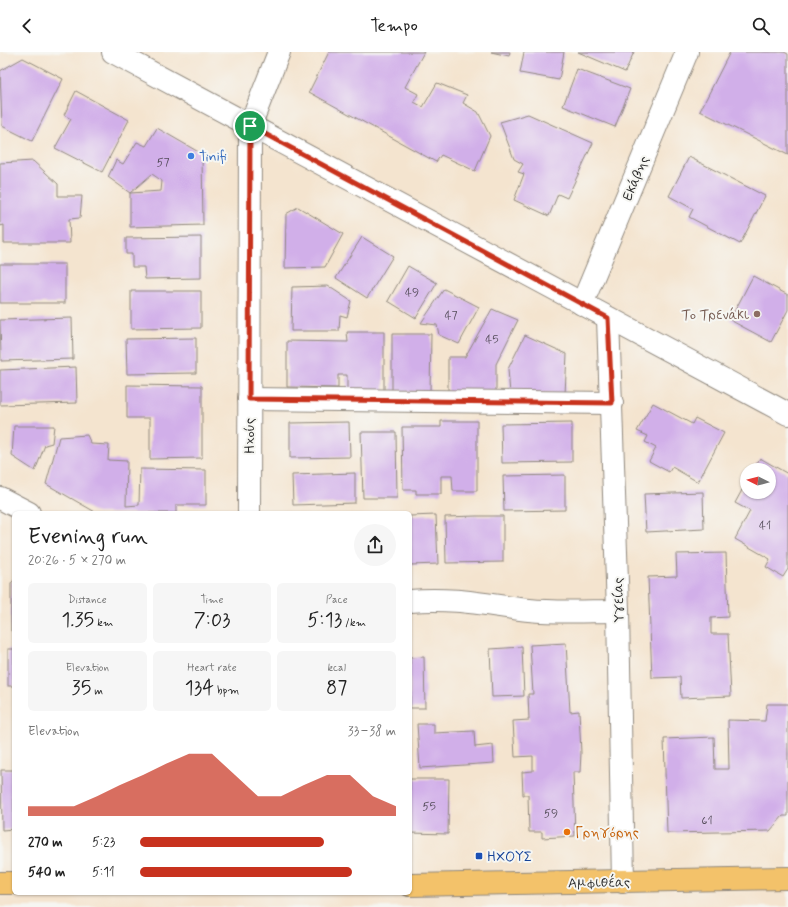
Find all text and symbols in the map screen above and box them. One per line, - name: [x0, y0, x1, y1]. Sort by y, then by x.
- text: Tempo: [370, 14, 418, 38]
- icon: back: [16, 15, 38, 37]
- icon: search: [750, 15, 772, 37]
- pin: [233, 109, 267, 143]
- icon: arrive: [239, 115, 261, 137]
- place label: Tinifi: [199, 148, 227, 166]
- marker: Tinifi: [186, 151, 196, 161]
- street label: Εκάβης: [618, 153, 653, 204]
- house number: 57: [156, 155, 170, 171]
- house number: 49: [405, 285, 419, 301]
- place label: Το Τρενάκι: [681, 306, 750, 324]
- house number: 47: [444, 308, 458, 324]
- marker: Το Τρενάκι: [752, 309, 762, 319]
- house number: 45: [485, 332, 499, 348]
- street label: Ηχούς: [241, 418, 259, 454]
- north arrow: [740, 463, 776, 499]
- map controls: [740, 463, 776, 499]
- house number: 41: [759, 518, 771, 534]
- text: Evening run: [28, 523, 148, 551]
- button: share: [354, 524, 396, 566]
- text: 20:26 · 5 × 270 m: [28, 552, 126, 569]
- street label: Υγείας: [609, 577, 629, 623]
- text: Distance: [68, 593, 107, 607]
- text: Time: [200, 593, 224, 607]
- text: Pace: [326, 593, 348, 607]
- text: 1.35: [61, 607, 94, 634]
- text: 7:03: [193, 607, 231, 634]
- text: 5:13: [307, 607, 342, 634]
- text: km: [94, 616, 113, 630]
- text: /km: [342, 616, 366, 630]
- text: Elevation: [66, 661, 109, 675]
- text: Heart rate: [187, 661, 237, 675]
- text: kcal: [327, 661, 346, 675]
- text: 35: [72, 675, 91, 702]
- text: 134: [185, 675, 214, 702]
- text: 87: [326, 675, 347, 702]
- text: m: [91, 684, 103, 698]
- text: bpm: [214, 684, 239, 698]
- text: Elevation: [28, 723, 79, 740]
- text: 33–38 m: [348, 723, 396, 740]
- house number: 55: [422, 799, 436, 815]
- house number: 59: [544, 806, 558, 822]
- house number: 61: [701, 813, 713, 829]
- place label: Γρηγόρης: [575, 824, 639, 842]
- marker: Γρηγόρης: [562, 827, 572, 837]
- text: 270 m: [28, 834, 63, 851]
- text: 5:23: [92, 834, 115, 851]
- place label: ΗΧΟΥΣ: [487, 848, 532, 866]
- marker: ΗΧΟΥΣ: [474, 851, 484, 861]
- text: 540 m: [28, 864, 65, 881]
- text: 5:11: [92, 864, 115, 881]
- street label: Αμφιθέας: [568, 872, 630, 893]

